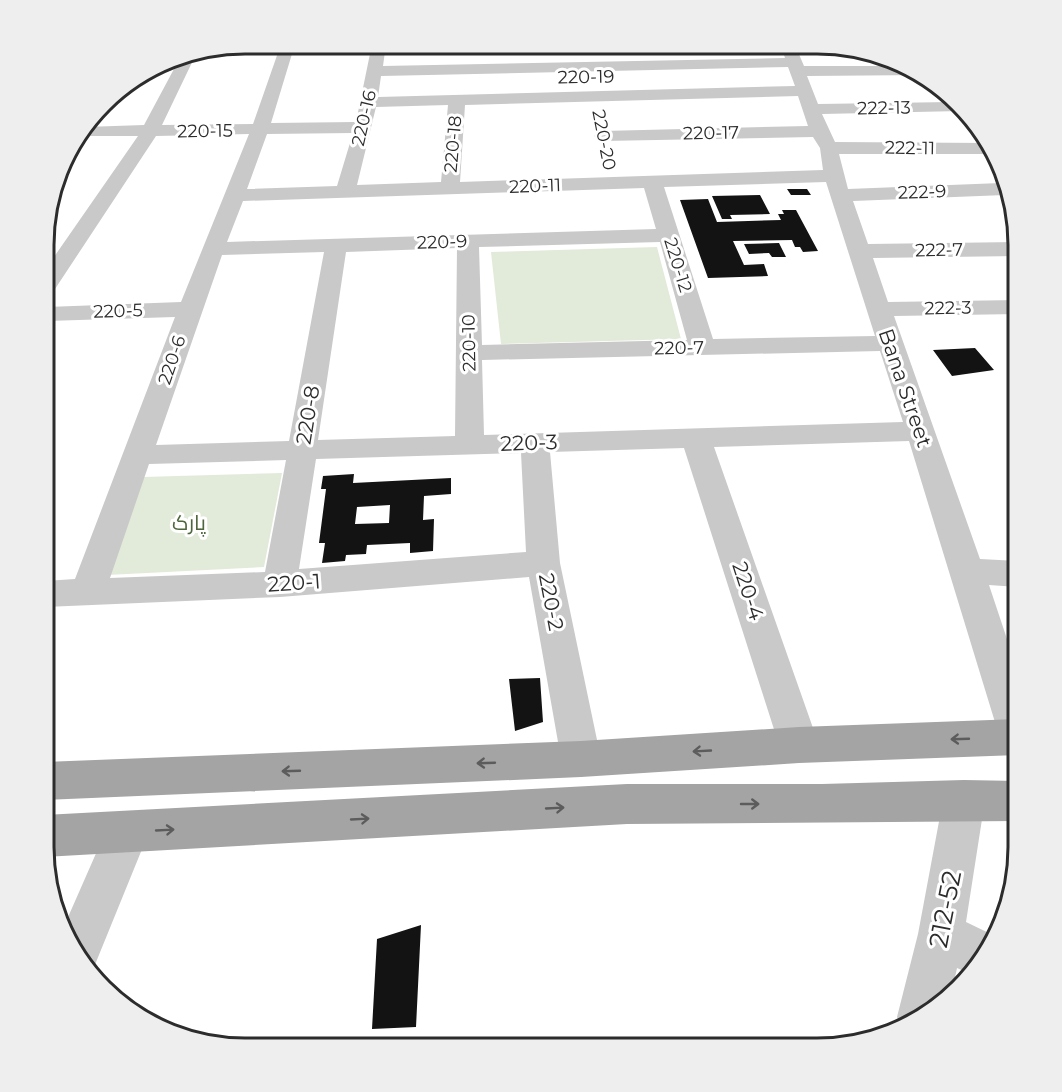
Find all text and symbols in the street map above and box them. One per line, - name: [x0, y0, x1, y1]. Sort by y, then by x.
- street label: 220-19: [558, 66, 614, 88]
- street label: 220-16: [347, 88, 381, 148]
- street label: 222-13: [857, 97, 911, 119]
- street label: 220-20: [587, 108, 621, 172]
- street label: 220-18: [440, 115, 466, 173]
- street label: 220-15: [177, 120, 233, 142]
- street label: 220-17: [683, 122, 739, 144]
- street label: 222-11: [885, 137, 935, 159]
- street label: 220-11: [509, 174, 561, 198]
- street label: 222-9: [897, 180, 947, 204]
- street label: 220-9: [416, 230, 468, 254]
- street label: 220-12: [659, 235, 697, 295]
- street label: 222-7: [915, 239, 963, 261]
- street label: 222-3: [924, 297, 972, 319]
- street label: 220-5: [93, 299, 143, 323]
- street label: 220-10: [458, 314, 480, 372]
- street label: Bana Street: [873, 325, 937, 450]
- street label: 220-6: [153, 333, 191, 387]
- street label: 220-7: [654, 337, 704, 359]
- street label: 220-8: [291, 384, 324, 446]
- street label: 220-3: [500, 429, 558, 456]
- park label: پارک: [172, 510, 206, 537]
- street label: 220-4: [727, 558, 770, 623]
- street label: 220-1: [267, 568, 321, 597]
- street label: 220-2: [534, 571, 569, 633]
- one-way arrow: [950, 733, 970, 745]
- one-way arrow: [692, 745, 712, 756]
- one-way arrow: [477, 758, 497, 769]
- one-way arrow: [282, 765, 302, 777]
- one-way arrow: [739, 798, 759, 810]
- one-way arrow: [544, 802, 564, 813]
- one-way arrow: [350, 813, 370, 824]
- one-way arrow: [155, 824, 175, 835]
- street label: 212-52: [922, 868, 968, 950]

